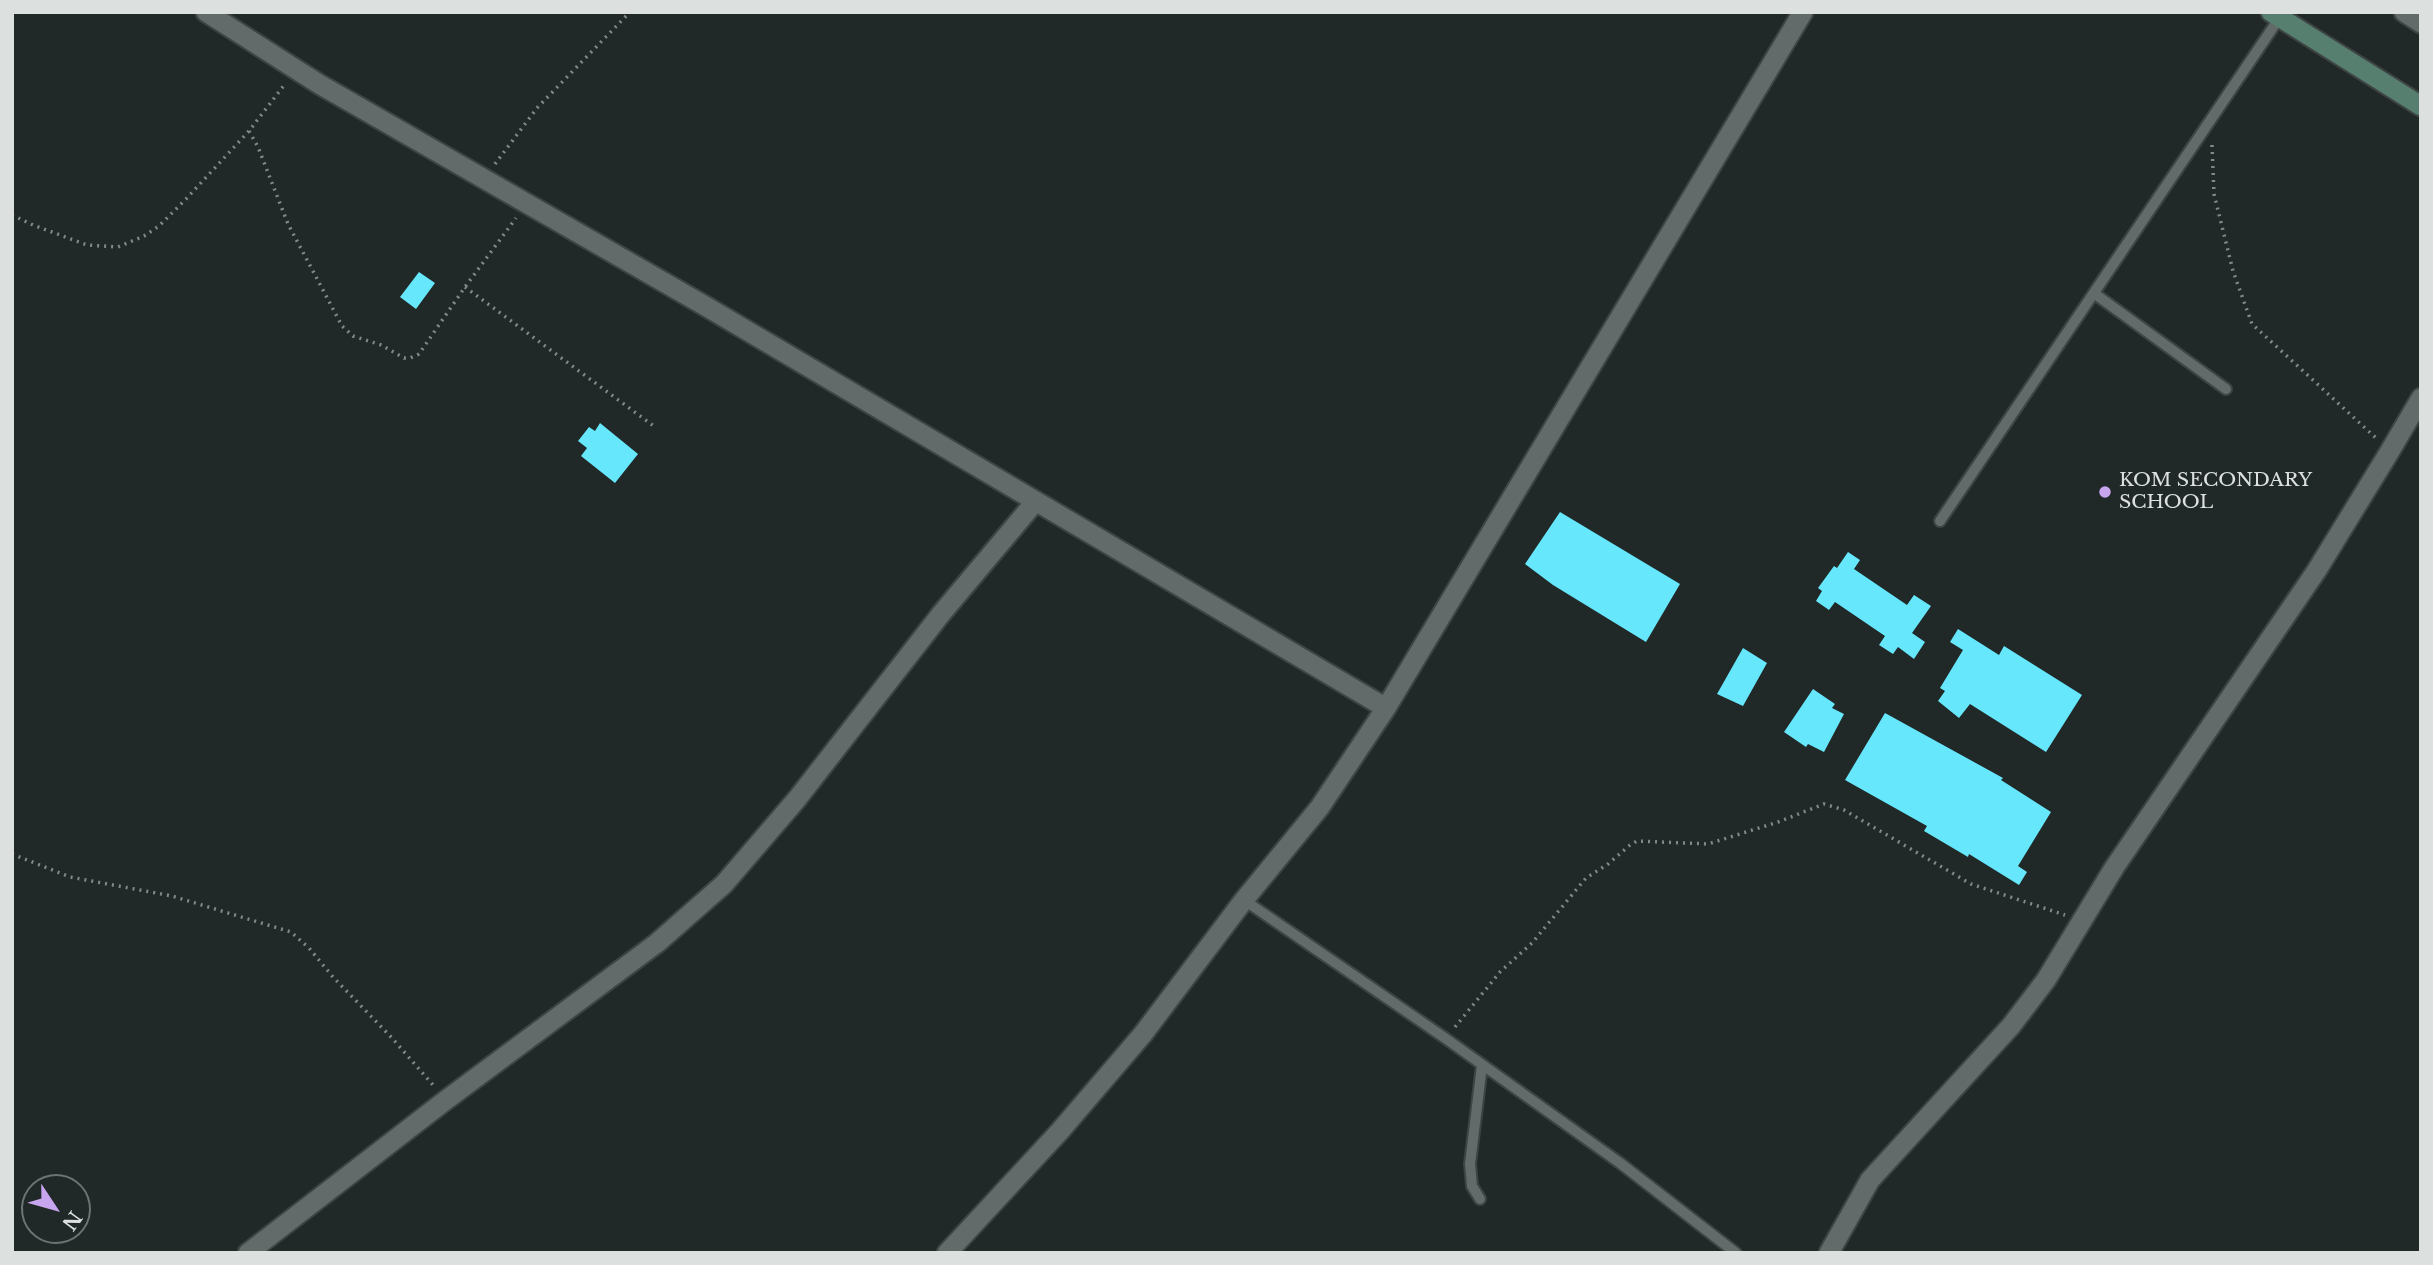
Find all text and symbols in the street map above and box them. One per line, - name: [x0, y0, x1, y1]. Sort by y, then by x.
- place label: KOM SECONDARY SCHOOL: [2119, 470, 2312, 514]
- marker: KOM SECONDARY SCHOOL: [2097, 484, 2113, 500]
- north arrow: [21, 1174, 91, 1244]
- text: N: [57, 1206, 86, 1234]

